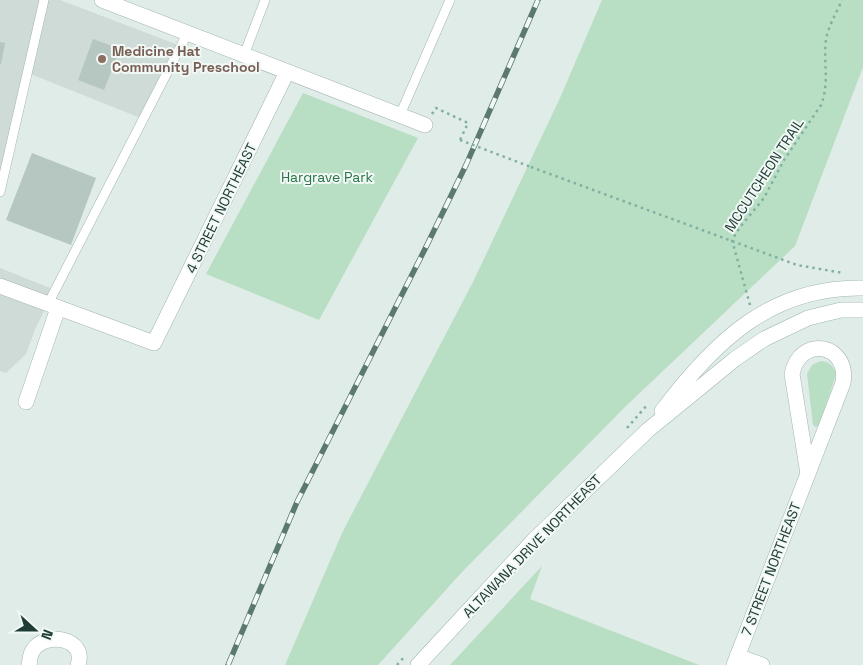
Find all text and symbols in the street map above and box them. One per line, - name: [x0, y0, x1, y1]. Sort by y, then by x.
- place label: Medicine Hat Community Preschool: [112, 42, 260, 76]
- marker: Medicine Hat Community Preschool: [96, 53, 108, 65]
- street label: MCCUTCHEON TRAIL: [720, 114, 808, 235]
- street label: 4 STREET NORTHEAST: [182, 140, 260, 276]
- park label: Hargrave Park: [281, 168, 374, 186]
- street label: ALTAWANA DRIVE NORTHEAST: [459, 470, 605, 622]
- street label: 7 STREET NORTHEAST: [737, 500, 805, 638]
- north arrow: [10, 605, 60, 655]
- text: N: [37, 627, 57, 642]

